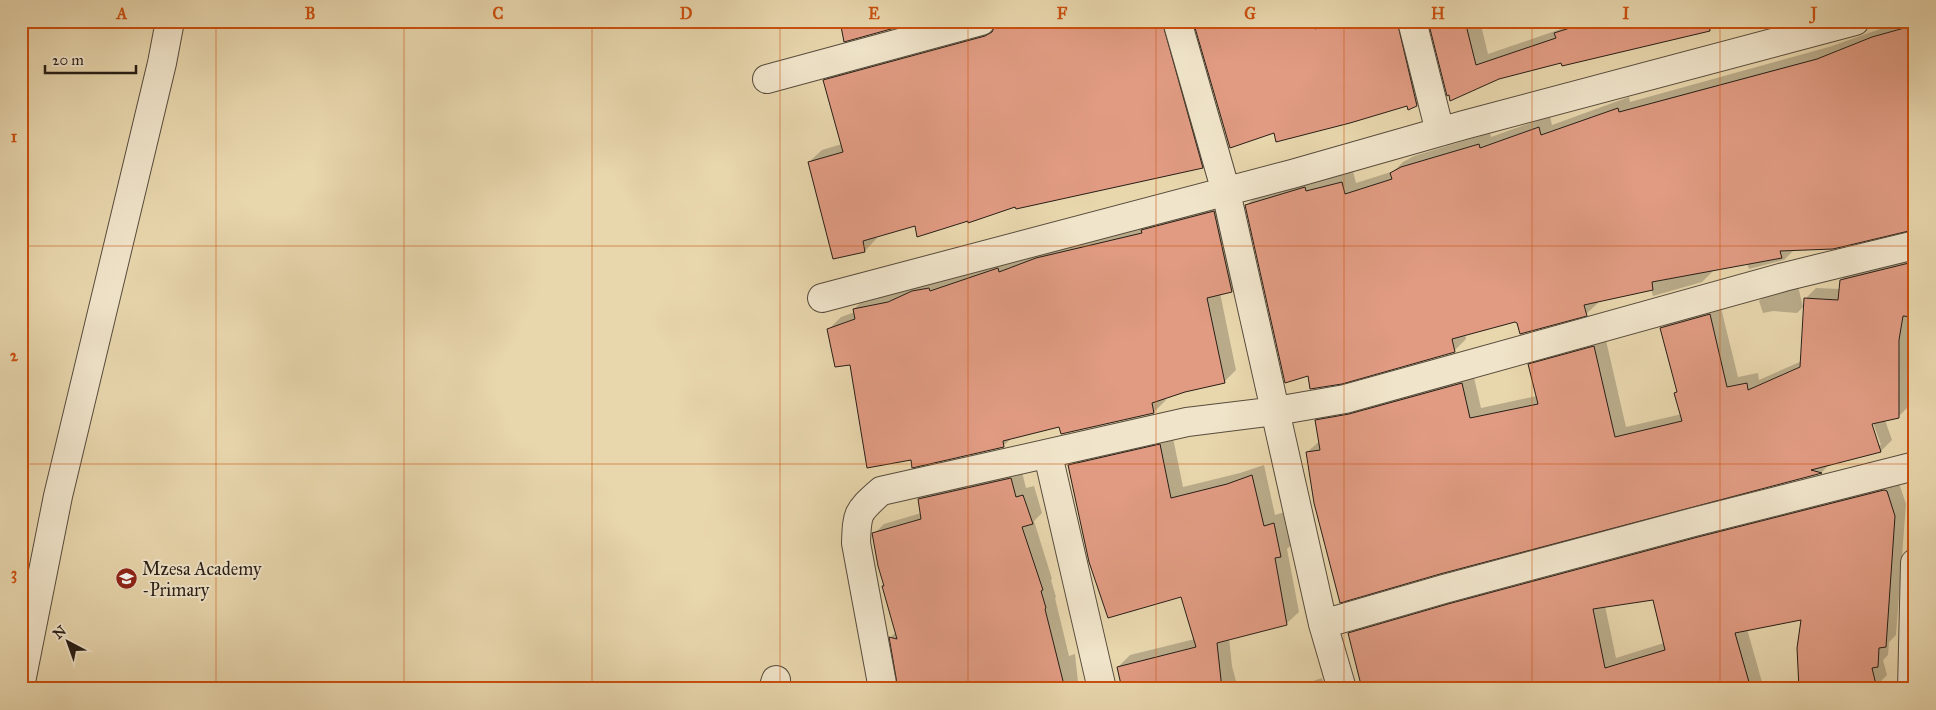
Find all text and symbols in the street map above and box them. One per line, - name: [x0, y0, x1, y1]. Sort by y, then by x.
- text: A: [116, 4, 128, 23]
- text: B: [305, 4, 315, 23]
- text: C: [493, 4, 504, 23]
- text: D: [680, 4, 693, 23]
- text: E: [868, 4, 880, 23]
- text: F: [1057, 4, 1068, 23]
- text: G: [1244, 4, 1256, 23]
- text: H: [1431, 4, 1445, 23]
- text: I: [1623, 4, 1630, 23]
- text: J: [1809, 4, 1818, 24]
- scale bar: [45, 42, 136, 74]
- text: 20 m: [52, 51, 84, 69]
- text: 1: [11, 127, 18, 146]
- text: 2: [10, 346, 19, 365]
- place label: Mzesa Academy -Primary: [142, 558, 262, 601]
- text: 3: [11, 564, 17, 584]
- school or university icon: Mzesa Academy -Primary: [114, 567, 138, 591]
- north arrow: [42, 618, 92, 668]
- text: N: [50, 622, 70, 643]

